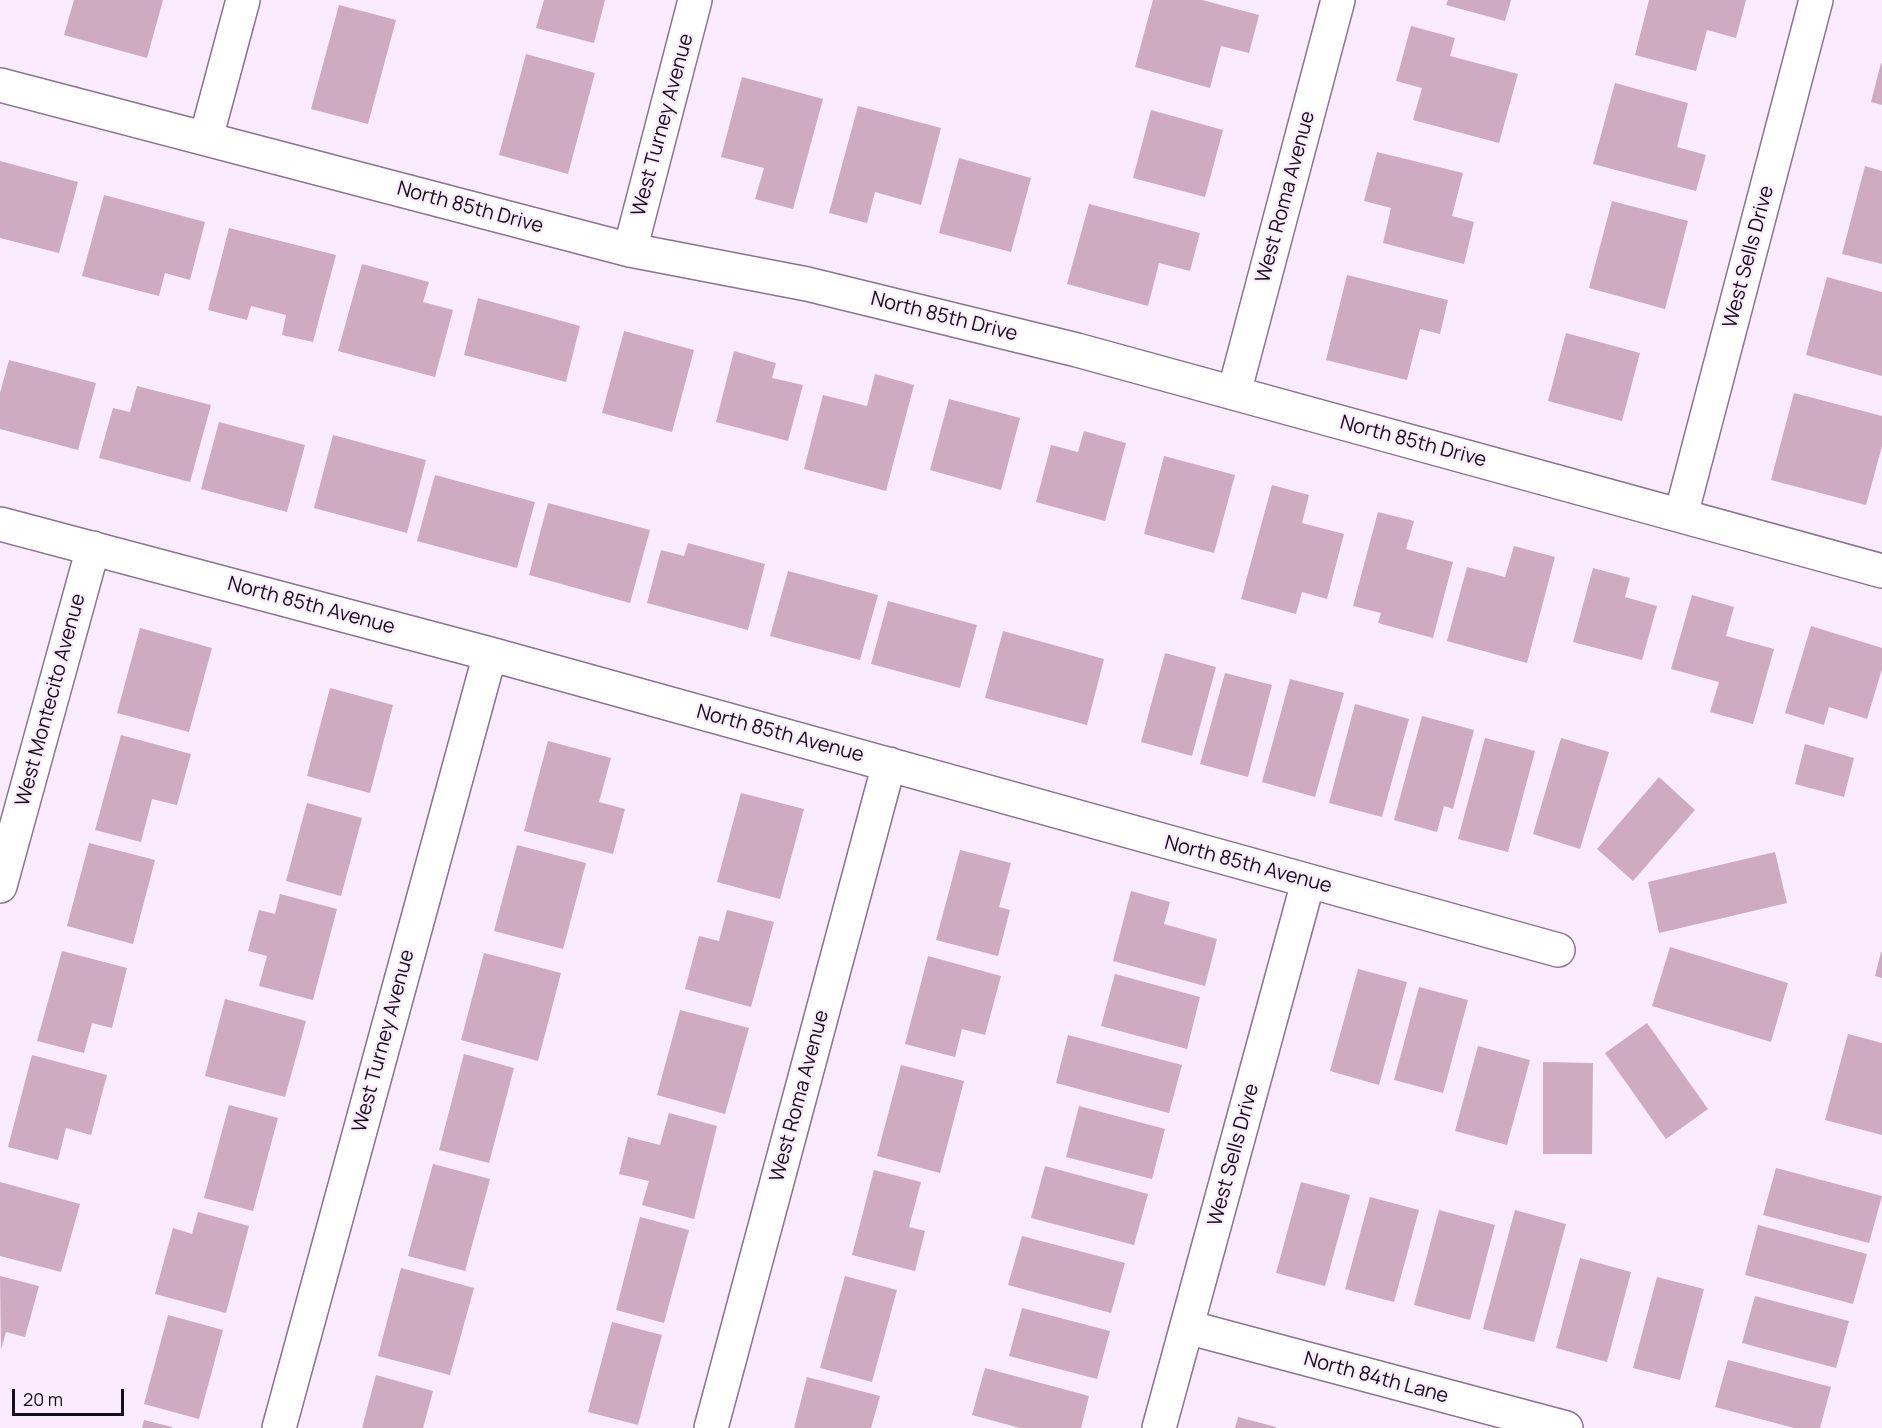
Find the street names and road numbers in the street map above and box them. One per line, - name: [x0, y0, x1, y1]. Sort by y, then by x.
- street label: West Turney Avenue: [627, 31, 699, 219]
- street label: West Roma Avenue: [1252, 109, 1320, 285]
- street label: North 85th Drive: [394, 177, 546, 239]
- street label: West Sells Drive: [1718, 183, 1780, 331]
- street label: North 85th Drive: [868, 287, 1020, 347]
- street label: North 85th Drive: [1337, 411, 1489, 473]
- street label: North 85th Avenue: [225, 572, 397, 640]
- street label: West Montecito Avenue: [11, 591, 91, 809]
- street label: North 85th Avenue: [694, 700, 866, 768]
- street label: North 85th Avenue: [1162, 831, 1334, 899]
- street label: West Turney Avenue: [348, 947, 420, 1135]
- street label: West Roma Avenue: [766, 1008, 834, 1184]
- street label: West Sells Drive: [1203, 1081, 1265, 1229]
- street label: North 84th Lane: [1301, 1347, 1451, 1409]

